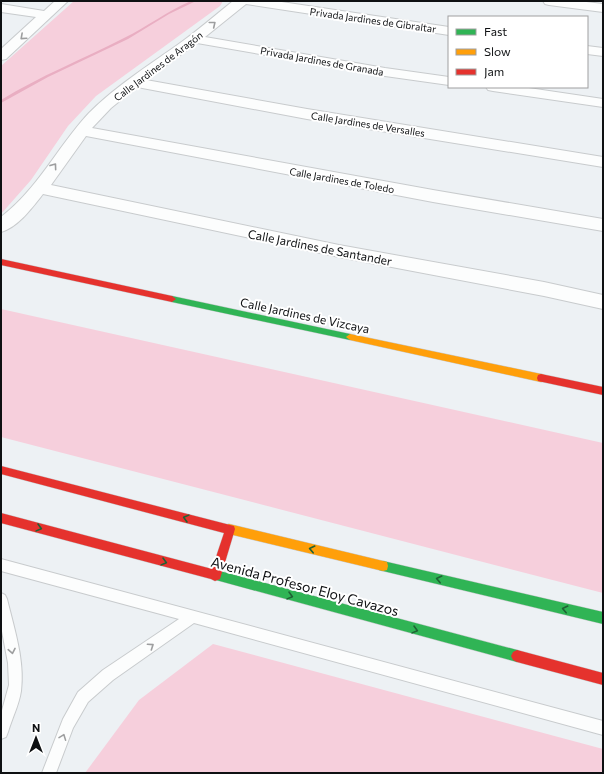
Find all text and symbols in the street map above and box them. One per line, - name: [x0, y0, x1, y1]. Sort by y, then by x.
- street label: Privada Jardines de Gibraltar: [309, 5, 437, 35]
- legend: [448, 16, 588, 88]
- one-way arrow: [208, 22, 215, 29]
- text: Fast: [484, 24, 507, 38]
- street label: Calle Jardines de Aragón: [111, 29, 205, 103]
- one-way arrow: [20, 32, 28, 40]
- street label: Privada Jardines de Granada: [259, 44, 385, 78]
- text: Slow: [484, 44, 511, 58]
- text: Jam: [484, 64, 504, 79]
- street label: Calle Jardines de Versalles: [310, 109, 426, 139]
- one-way arrow: [49, 164, 56, 171]
- street label: Calle Jardines de Toledo: [289, 165, 395, 195]
- street label: Calle Jardines de Santander: [247, 226, 393, 269]
- street label: Calle Jardines de Vizcaya: [239, 294, 371, 337]
- one-way arrow: [183, 514, 190, 523]
- one-way arrow: [35, 524, 42, 532]
- one-way arrow: [309, 545, 315, 553]
- street label: Avenida Profesor Eloy Cavazos: [209, 553, 401, 619]
- one-way arrow: [161, 558, 167, 566]
- one-way arrow: [435, 575, 442, 583]
- one-way arrow: [286, 591, 293, 600]
- one-way arrow: [562, 605, 569, 614]
- one-way arrow: [412, 625, 419, 633]
- one-way arrow: [147, 643, 154, 651]
- one-way arrow: [8, 648, 16, 654]
- north arrow: [16, 718, 56, 758]
- text: N: [32, 721, 40, 734]
- one-way arrow: [59, 733, 67, 740]

